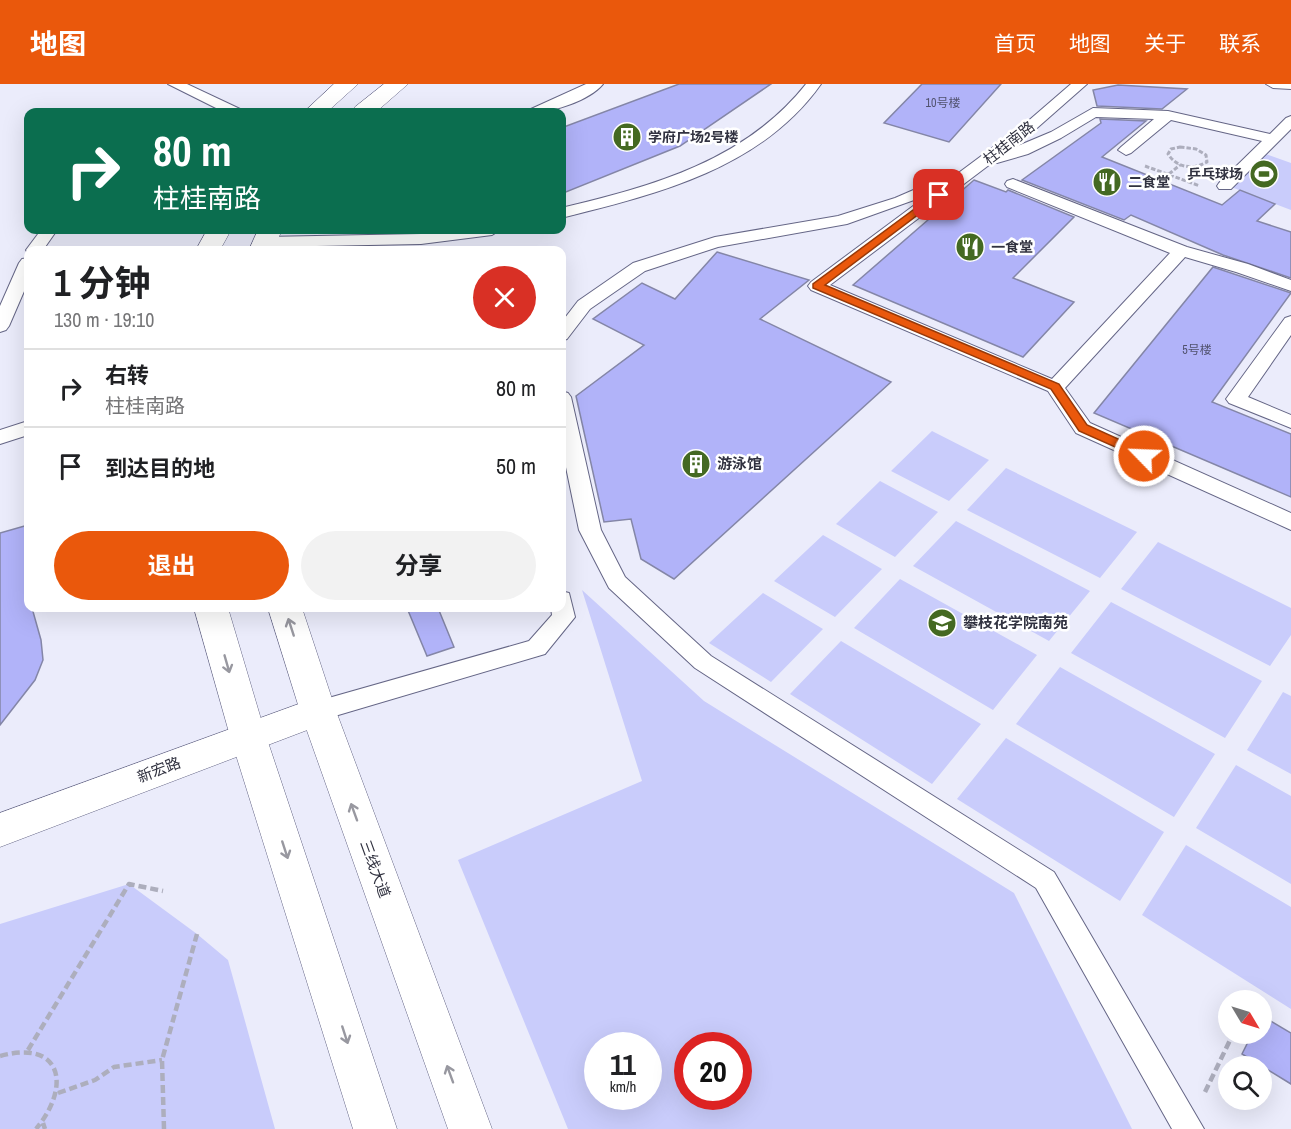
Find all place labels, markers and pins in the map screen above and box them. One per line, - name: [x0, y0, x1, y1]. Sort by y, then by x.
- building icon: 学府广场2号楼: [611, 121, 643, 153]
- place label: 学府广场2号楼: [648, 128, 738, 146]
- sports icon: 乒乓球场: [1248, 158, 1280, 190]
- place label: 乒乓球场: [1187, 165, 1243, 183]
- restaurant icon: 二食堂: [1091, 166, 1123, 198]
- pin: [913, 169, 964, 220]
- place label: 二食堂: [1128, 173, 1170, 191]
- restaurant icon: 一食堂: [954, 231, 986, 263]
- place label: 一食堂: [991, 238, 1033, 256]
- building icon: 游泳馆: [680, 448, 712, 480]
- place label: 游泳馆: [717, 453, 762, 474]
- school or university icon: 攀枝花学院南苑: [926, 607, 958, 639]
- place label: 攀枝花学院南苑: [963, 612, 1068, 633]

